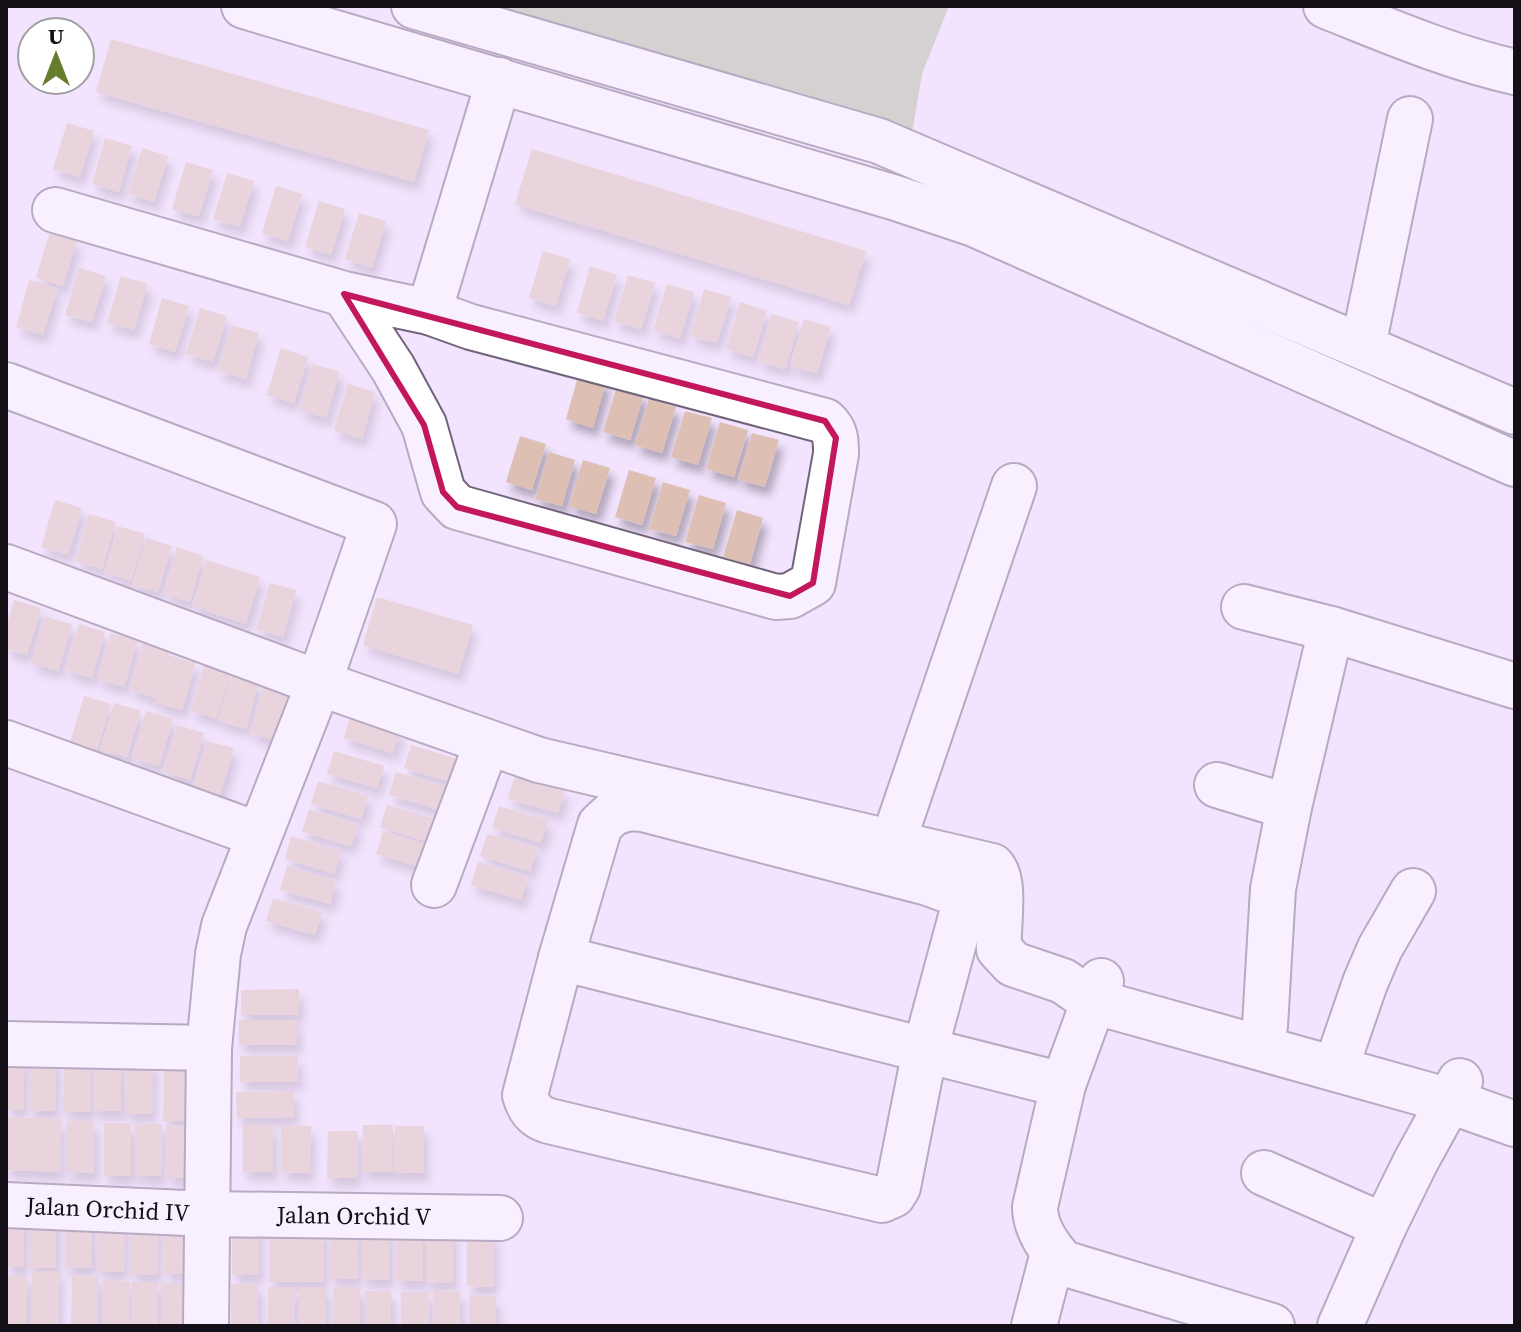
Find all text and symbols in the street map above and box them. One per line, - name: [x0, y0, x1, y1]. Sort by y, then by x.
- north arrow: [16, 16, 96, 96]
- text: U: [48, 21, 64, 51]
- street label: Jalan Orchid IV: [24, 1189, 191, 1229]
- street label: Jalan Orchid V: [275, 1198, 431, 1233]

